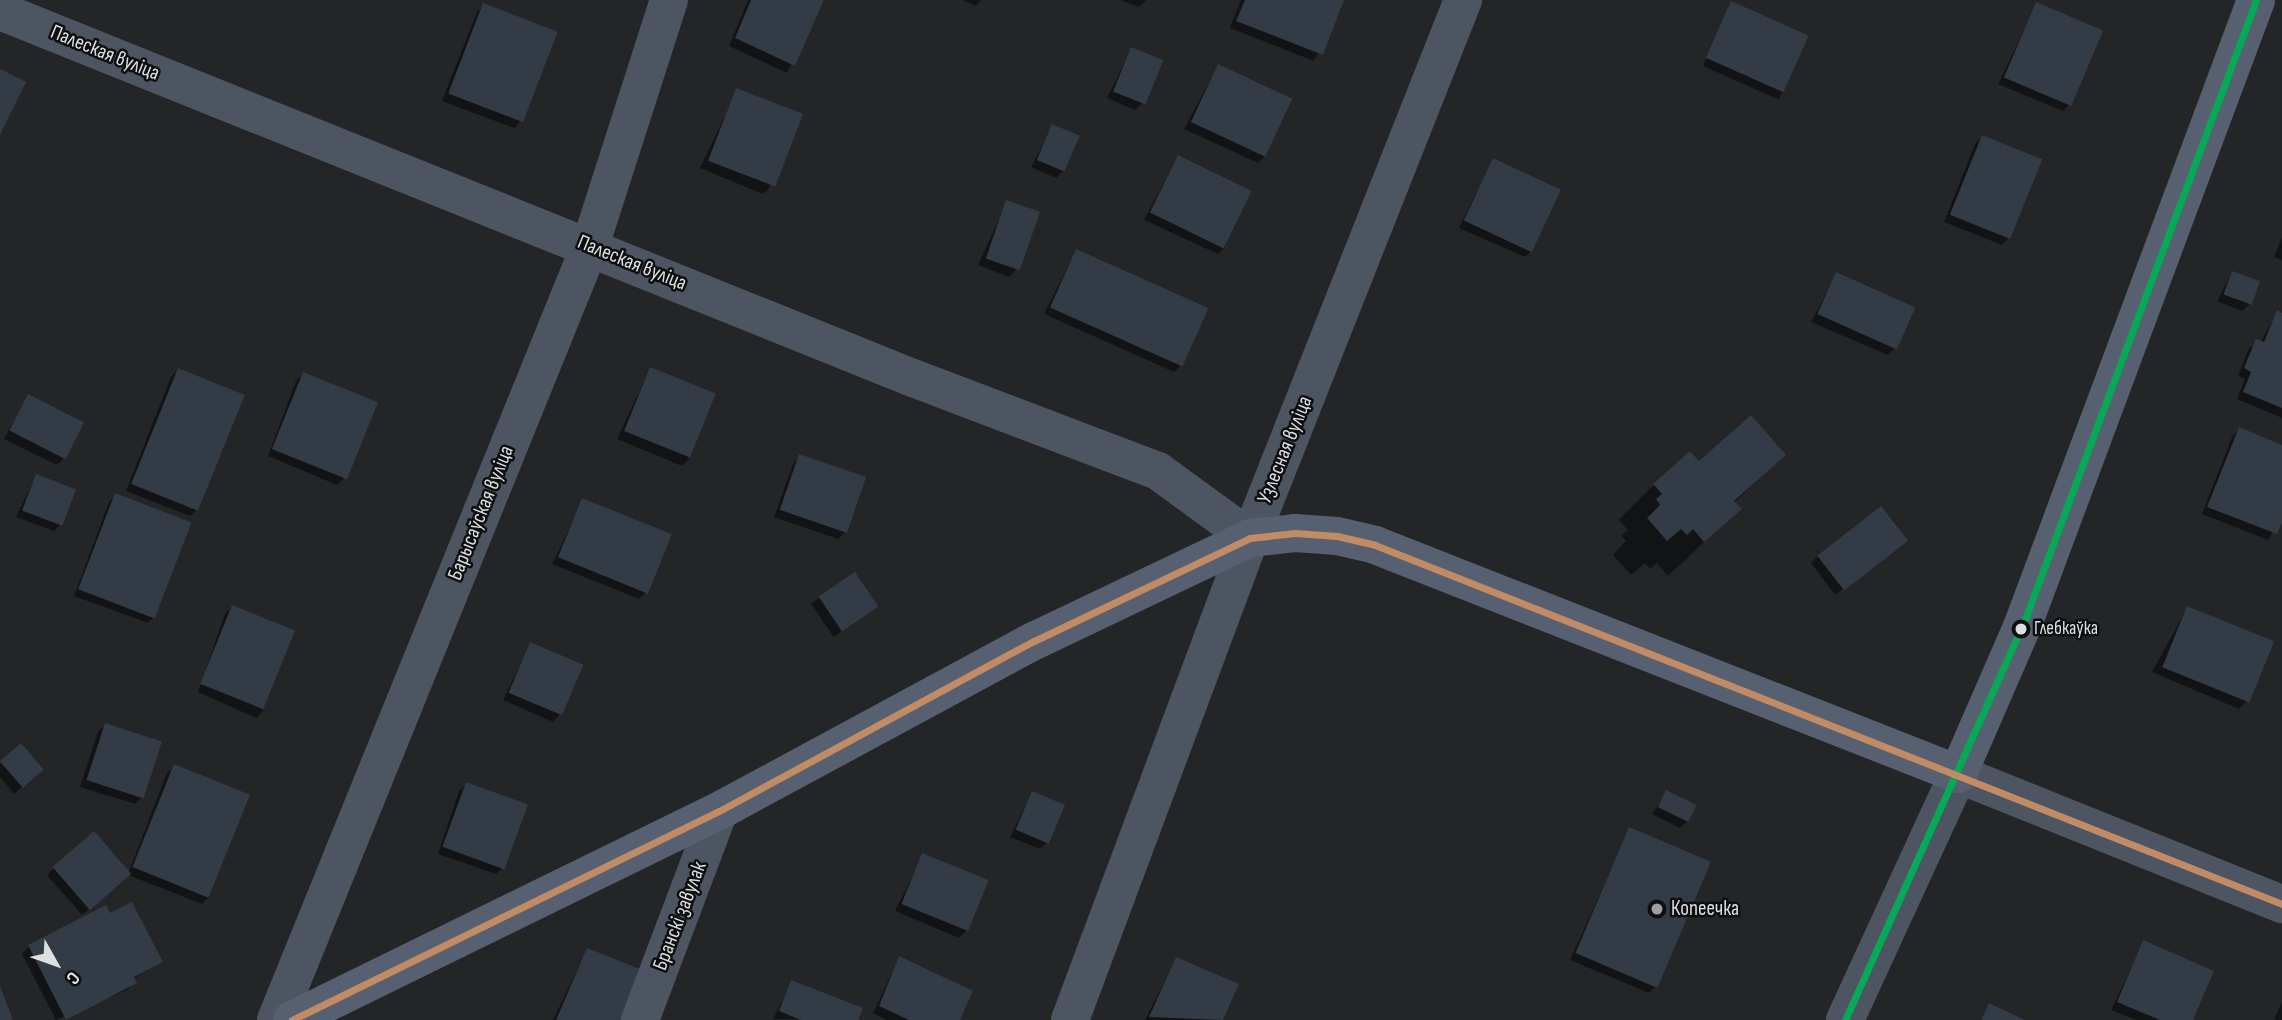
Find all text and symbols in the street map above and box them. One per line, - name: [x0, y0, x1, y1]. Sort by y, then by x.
- street label: Палеская вуліца: [47, 20, 163, 86]
- street label: Палеская вуліца: [574, 230, 690, 296]
- street label: Узлесная вуліца: [1252, 393, 1318, 507]
- street label: Барысаўская вуліца: [443, 442, 519, 584]
- place label: Глебкаўка: [2034, 618, 2098, 640]
- marker: Глебкаўка: [2014, 622, 2028, 636]
- street label: Бранскі завулак: [648, 858, 712, 974]
- place label: Копеечка: [1671, 896, 1739, 922]
- marker: Копеечка: [1649, 901, 1665, 917]
- north arrow: [21, 929, 91, 999]
- text: С: [61, 967, 84, 989]

